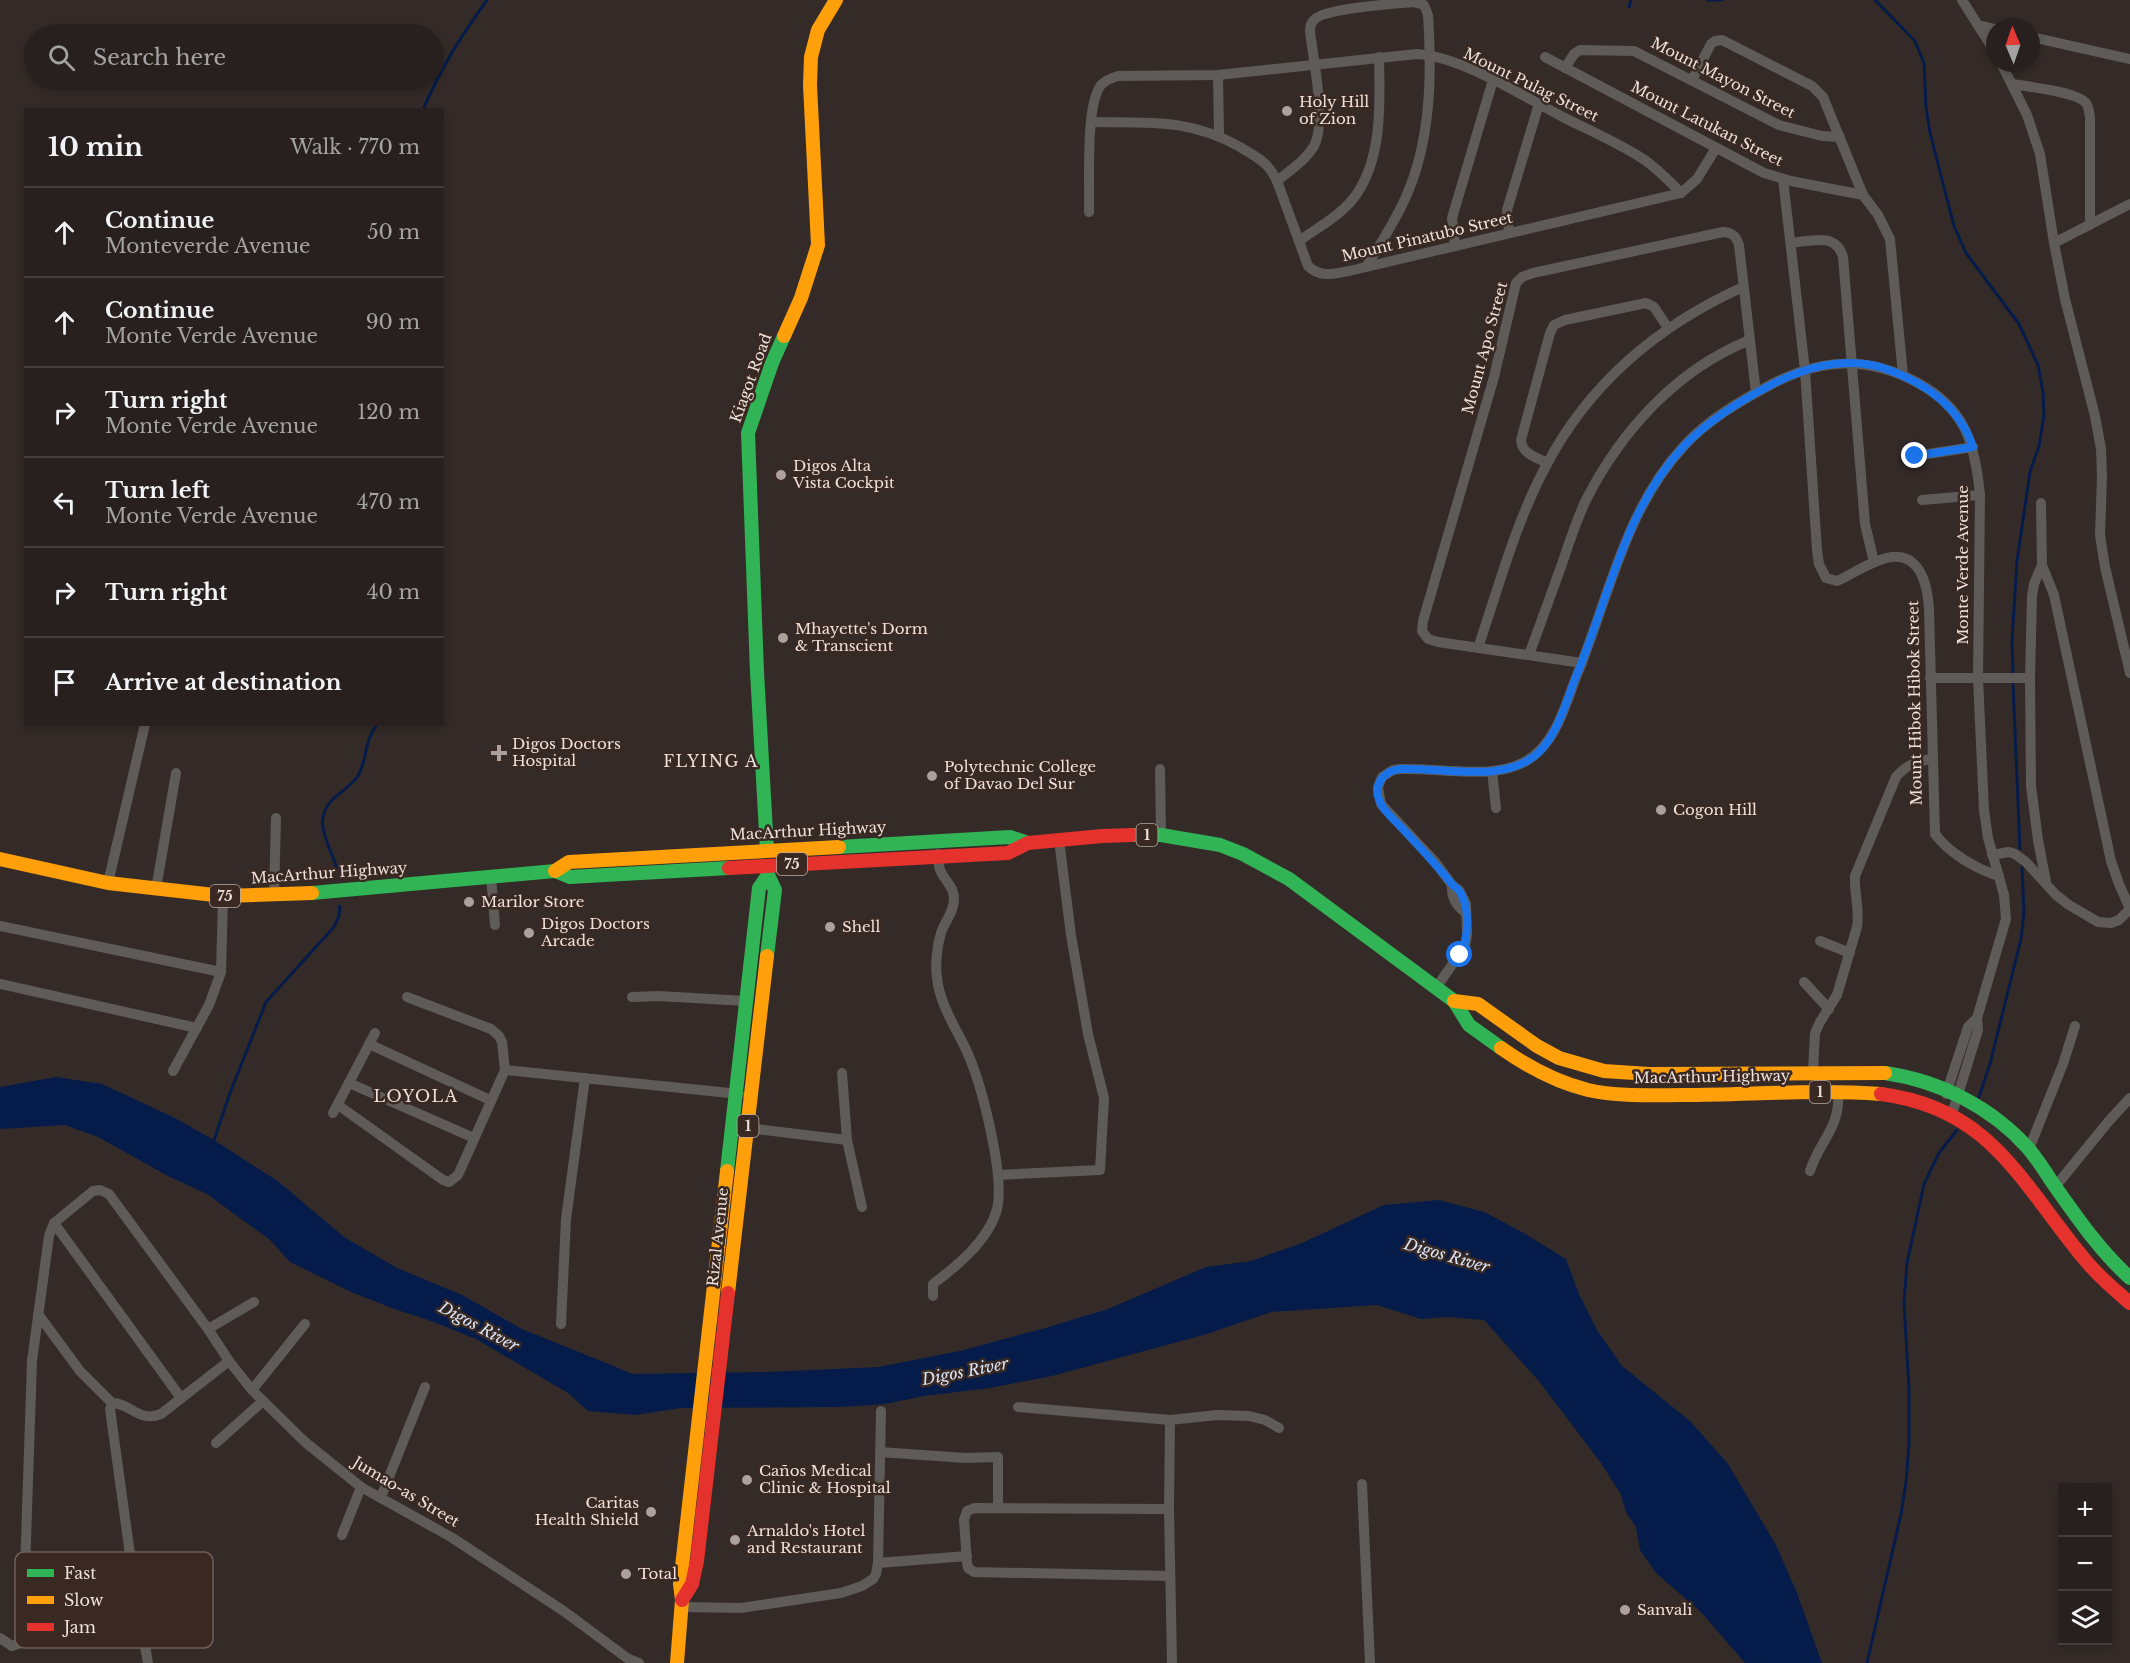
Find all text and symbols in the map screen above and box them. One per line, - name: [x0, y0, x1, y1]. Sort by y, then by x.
- north arrow: [1986, 18, 2040, 72]
- search box: [24, 24, 444, 90]
- street label: Mount Mayon Street: [1648, 33, 1799, 122]
- icon: search: [45, 41, 78, 74]
- text: Search here: [93, 44, 226, 71]
- street label: Mount Pulag Street: [1461, 44, 1602, 126]
- street label: Mount Latukan Street: [1628, 77, 1787, 170]
- place label: Holy Hill of Zion: [1299, 92, 1369, 128]
- marker: Holy Hill of Zion: [1280, 104, 1294, 118]
- text: 10 min: [48, 131, 143, 163]
- text: Walk · 770 m: [290, 135, 420, 159]
- text: Continue: [105, 207, 214, 234]
- street label: Mount Pinatubo Street: [1340, 208, 1515, 265]
- icon: ahead: [48, 216, 81, 249]
- text: 50 m: [367, 220, 420, 244]
- text: Monteverde Avenue: [105, 234, 311, 258]
- street label: Mount Apo Street: [1458, 279, 1511, 416]
- text: Continue: [105, 297, 214, 324]
- icon: ahead: [48, 306, 81, 339]
- text: 90 m: [366, 310, 420, 334]
- text: Monte Verde Avenue: [105, 324, 318, 348]
- street label: Kiagot Road: [726, 331, 775, 425]
- text: Turn right: [105, 387, 227, 414]
- icon: right: [48, 396, 81, 429]
- text: 120 m: [357, 400, 420, 424]
- text: Monte Verde Avenue: [105, 414, 318, 438]
- route end: [1901, 442, 1927, 468]
- place label: Digos Alta Vista Cockpit: [792, 456, 895, 492]
- marker: Digos Alta Vista Cockpit: [774, 468, 788, 482]
- text: Turn left: [105, 477, 210, 504]
- street label: Monte Verde Avenue: [1953, 485, 1972, 645]
- icon: left: [48, 486, 81, 519]
- text: 470 m: [357, 490, 420, 514]
- text: Monte Verde Avenue: [105, 504, 318, 528]
- icon: right: [48, 576, 81, 609]
- text: Turn right: [105, 579, 227, 606]
- text: 40 m: [367, 580, 420, 604]
- street label: Mount Hibok Hibok Street: [1903, 600, 1926, 806]
- place label: Mhayette's Dorm & Transcient: [795, 619, 928, 655]
- marker: Mhayette's Dorm & Transcient: [776, 631, 790, 645]
- icon: arrive: [48, 666, 81, 699]
- text: Arrive at destination: [105, 669, 342, 696]
- place label: Digos Doctors Hospital: [512, 734, 621, 770]
- marker: Digos Doctors Hospital: [490, 744, 508, 762]
- district label: FLYING A: [663, 751, 759, 771]
- place label: Polytechnic College of Davao Del Sur: [944, 757, 1096, 793]
- marker: Polytechnic College of Davao Del Sur: [925, 769, 939, 783]
- place label: Cogon Hill: [1673, 800, 1757, 819]
- marker: Cogon Hill: [1654, 803, 1668, 817]
- street label: MacArthur Highway: [729, 817, 887, 844]
- road number: 1: [1136, 824, 1158, 846]
- road number: 75: [777, 853, 807, 875]
- street label: MacArthur Highway: [250, 858, 408, 887]
- road number: 75: [210, 885, 240, 907]
- place label: Marilor Store: [481, 892, 584, 911]
- marker: Marilor Store: [462, 895, 476, 909]
- place label: Digos Doctors Arcade: [540, 914, 650, 950]
- place label: Shell: [842, 917, 880, 936]
- marker: Shell: [823, 920, 837, 934]
- marker: Digos Doctors Arcade: [522, 926, 536, 940]
- route start: [1446, 941, 1472, 967]
- street label: MacArthur Highway: [1633, 1066, 1791, 1087]
- road number: 1: [1810, 1081, 1830, 1103]
- district label: LOYOLA: [373, 1086, 459, 1106]
- road number: 1: [738, 1115, 758, 1137]
- street label: Rizal Avenue: [703, 1187, 732, 1287]
- water label: Digos River: [1401, 1233, 1493, 1277]
- water label: Digos River: [435, 1296, 523, 1356]
- water label: Digos River: [919, 1353, 1011, 1389]
- street label: Jumao-as Street: [348, 1451, 463, 1531]
- place label: Caños Medical Clinic & Hospital: [759, 1461, 891, 1497]
- marker: Caños Medical Clinic & Hospital: [740, 1473, 754, 1487]
- map controls: [2058, 1483, 2112, 1645]
- button: +: [2058, 1483, 2112, 1537]
- place label: Caritas Health Shield: [535, 1493, 639, 1529]
- marker: Caritas Health Shield: [644, 1505, 658, 1519]
- place label: Arnaldo's Hotel and Restaurant: [746, 1521, 866, 1557]
- marker: Arnaldo's Hotel and Restaurant: [728, 1533, 742, 1547]
- button: −: [2058, 1537, 2112, 1591]
- legend: [15, 1552, 213, 1648]
- text: Fast: [64, 1563, 96, 1583]
- place label: Total: [638, 1564, 677, 1583]
- marker: Total: [619, 1567, 633, 1581]
- text: Slow: [64, 1590, 104, 1610]
- button: layers: [2058, 1591, 2112, 1645]
- place label: Sanvali: [1637, 1600, 1692, 1619]
- marker: Sanvali: [1618, 1603, 1632, 1617]
- text: Jam: [62, 1617, 96, 1637]

